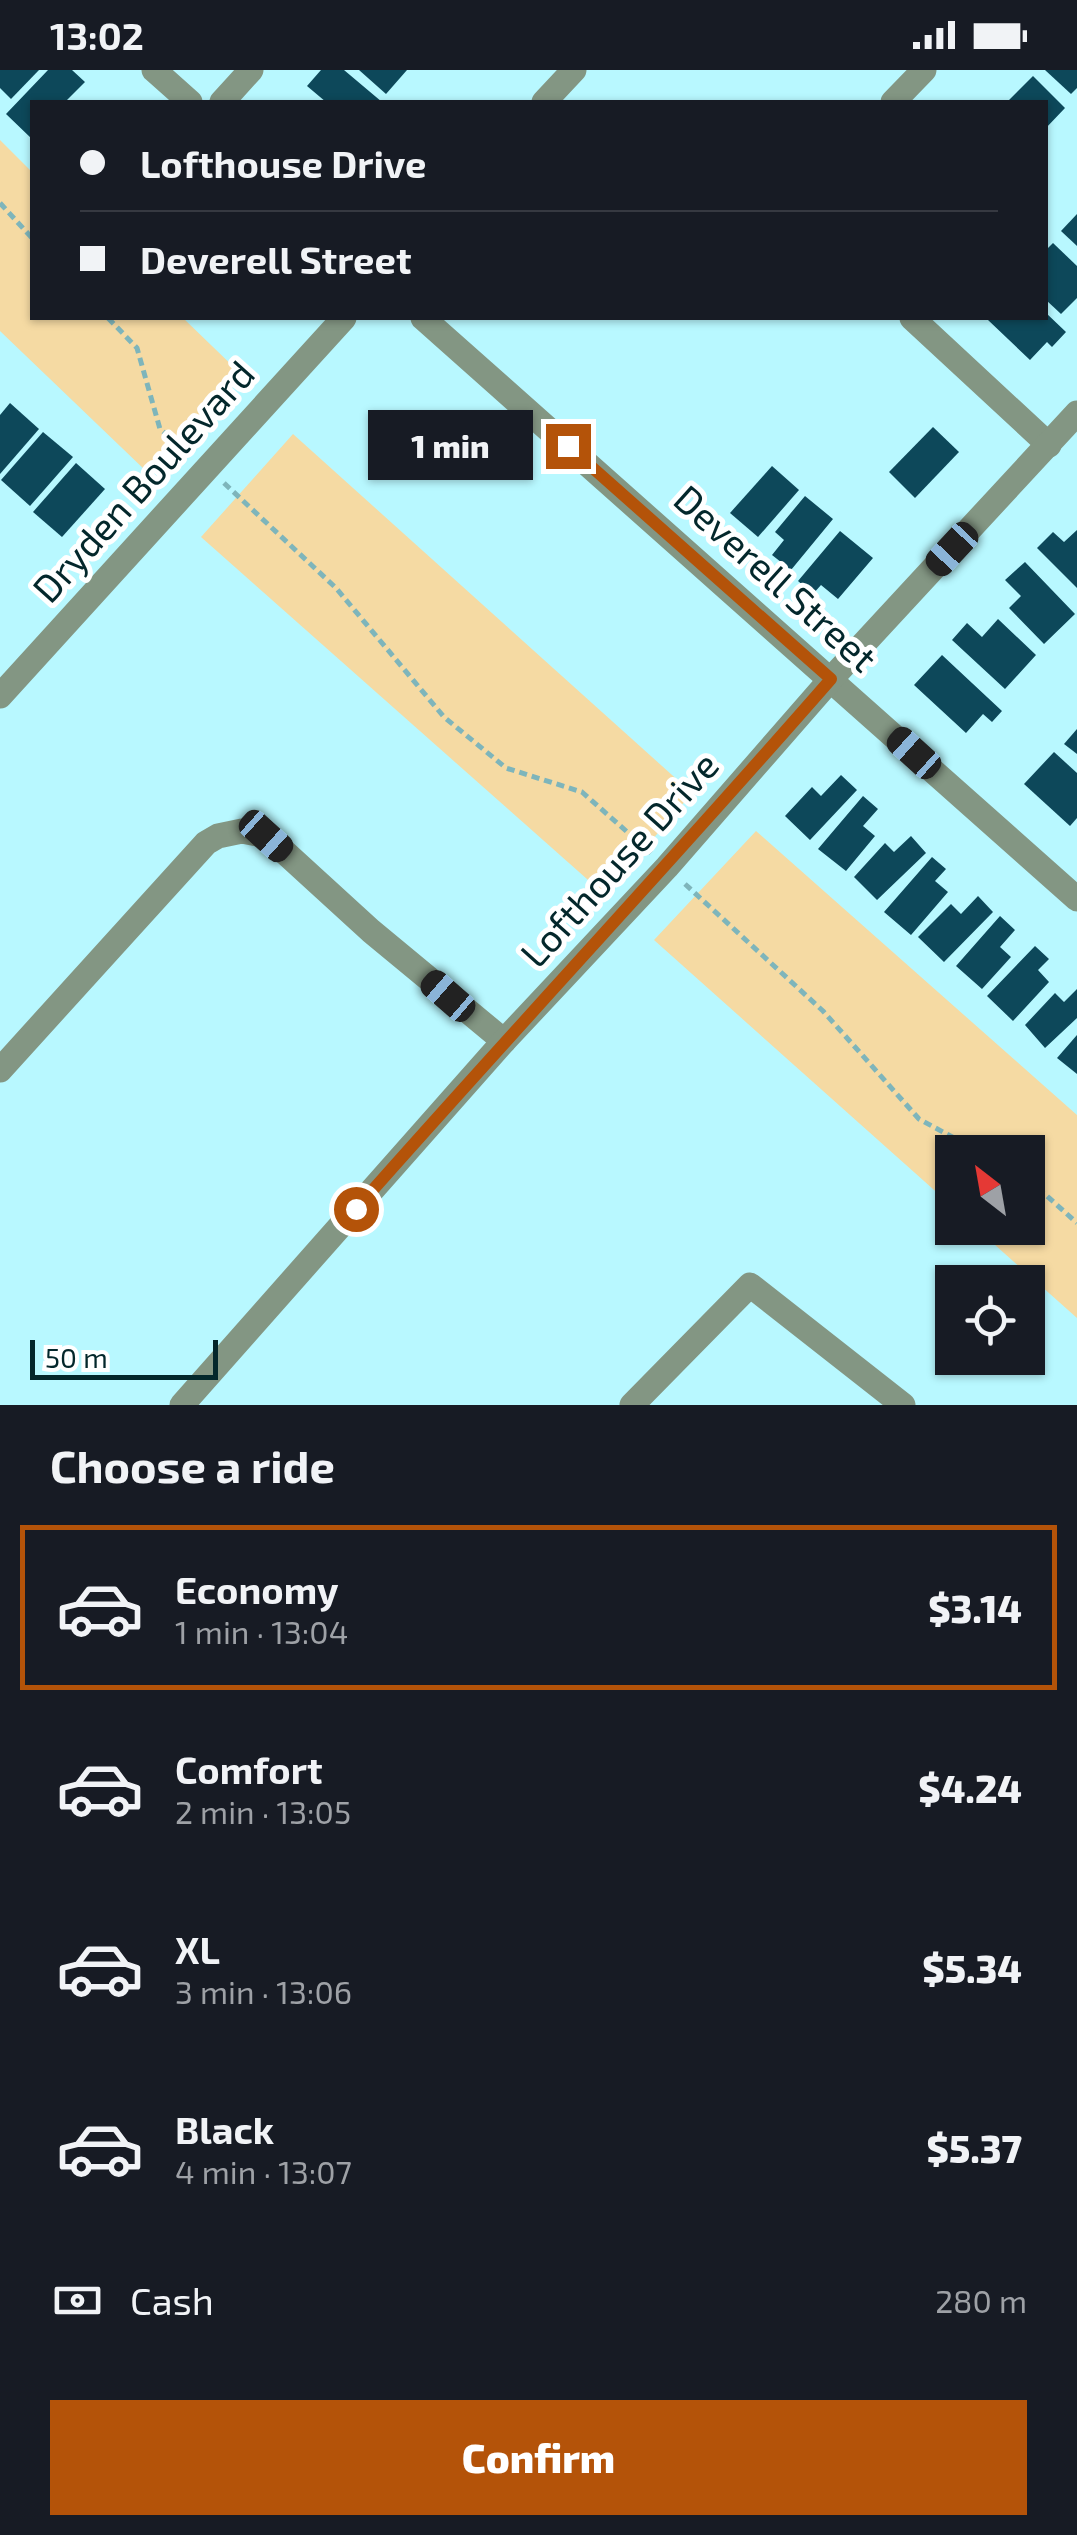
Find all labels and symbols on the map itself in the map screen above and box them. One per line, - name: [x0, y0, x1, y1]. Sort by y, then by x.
- street label: Dryden Boulevard: [22, 350, 263, 611]
- callout: 1 min: [368, 411, 533, 481]
- route end: [546, 424, 591, 469]
- street label: Deverell Street: [666, 475, 887, 680]
- car: [921, 517, 983, 581]
- car: [882, 722, 946, 784]
- street label: Lofthouse Drive: [510, 742, 727, 976]
- car: [234, 805, 298, 867]
- car: [416, 965, 480, 1027]
- north arrow: [935, 1135, 1045, 1245]
- route start: [334, 1187, 379, 1232]
- scale bar: [30, 1335, 218, 1380]

